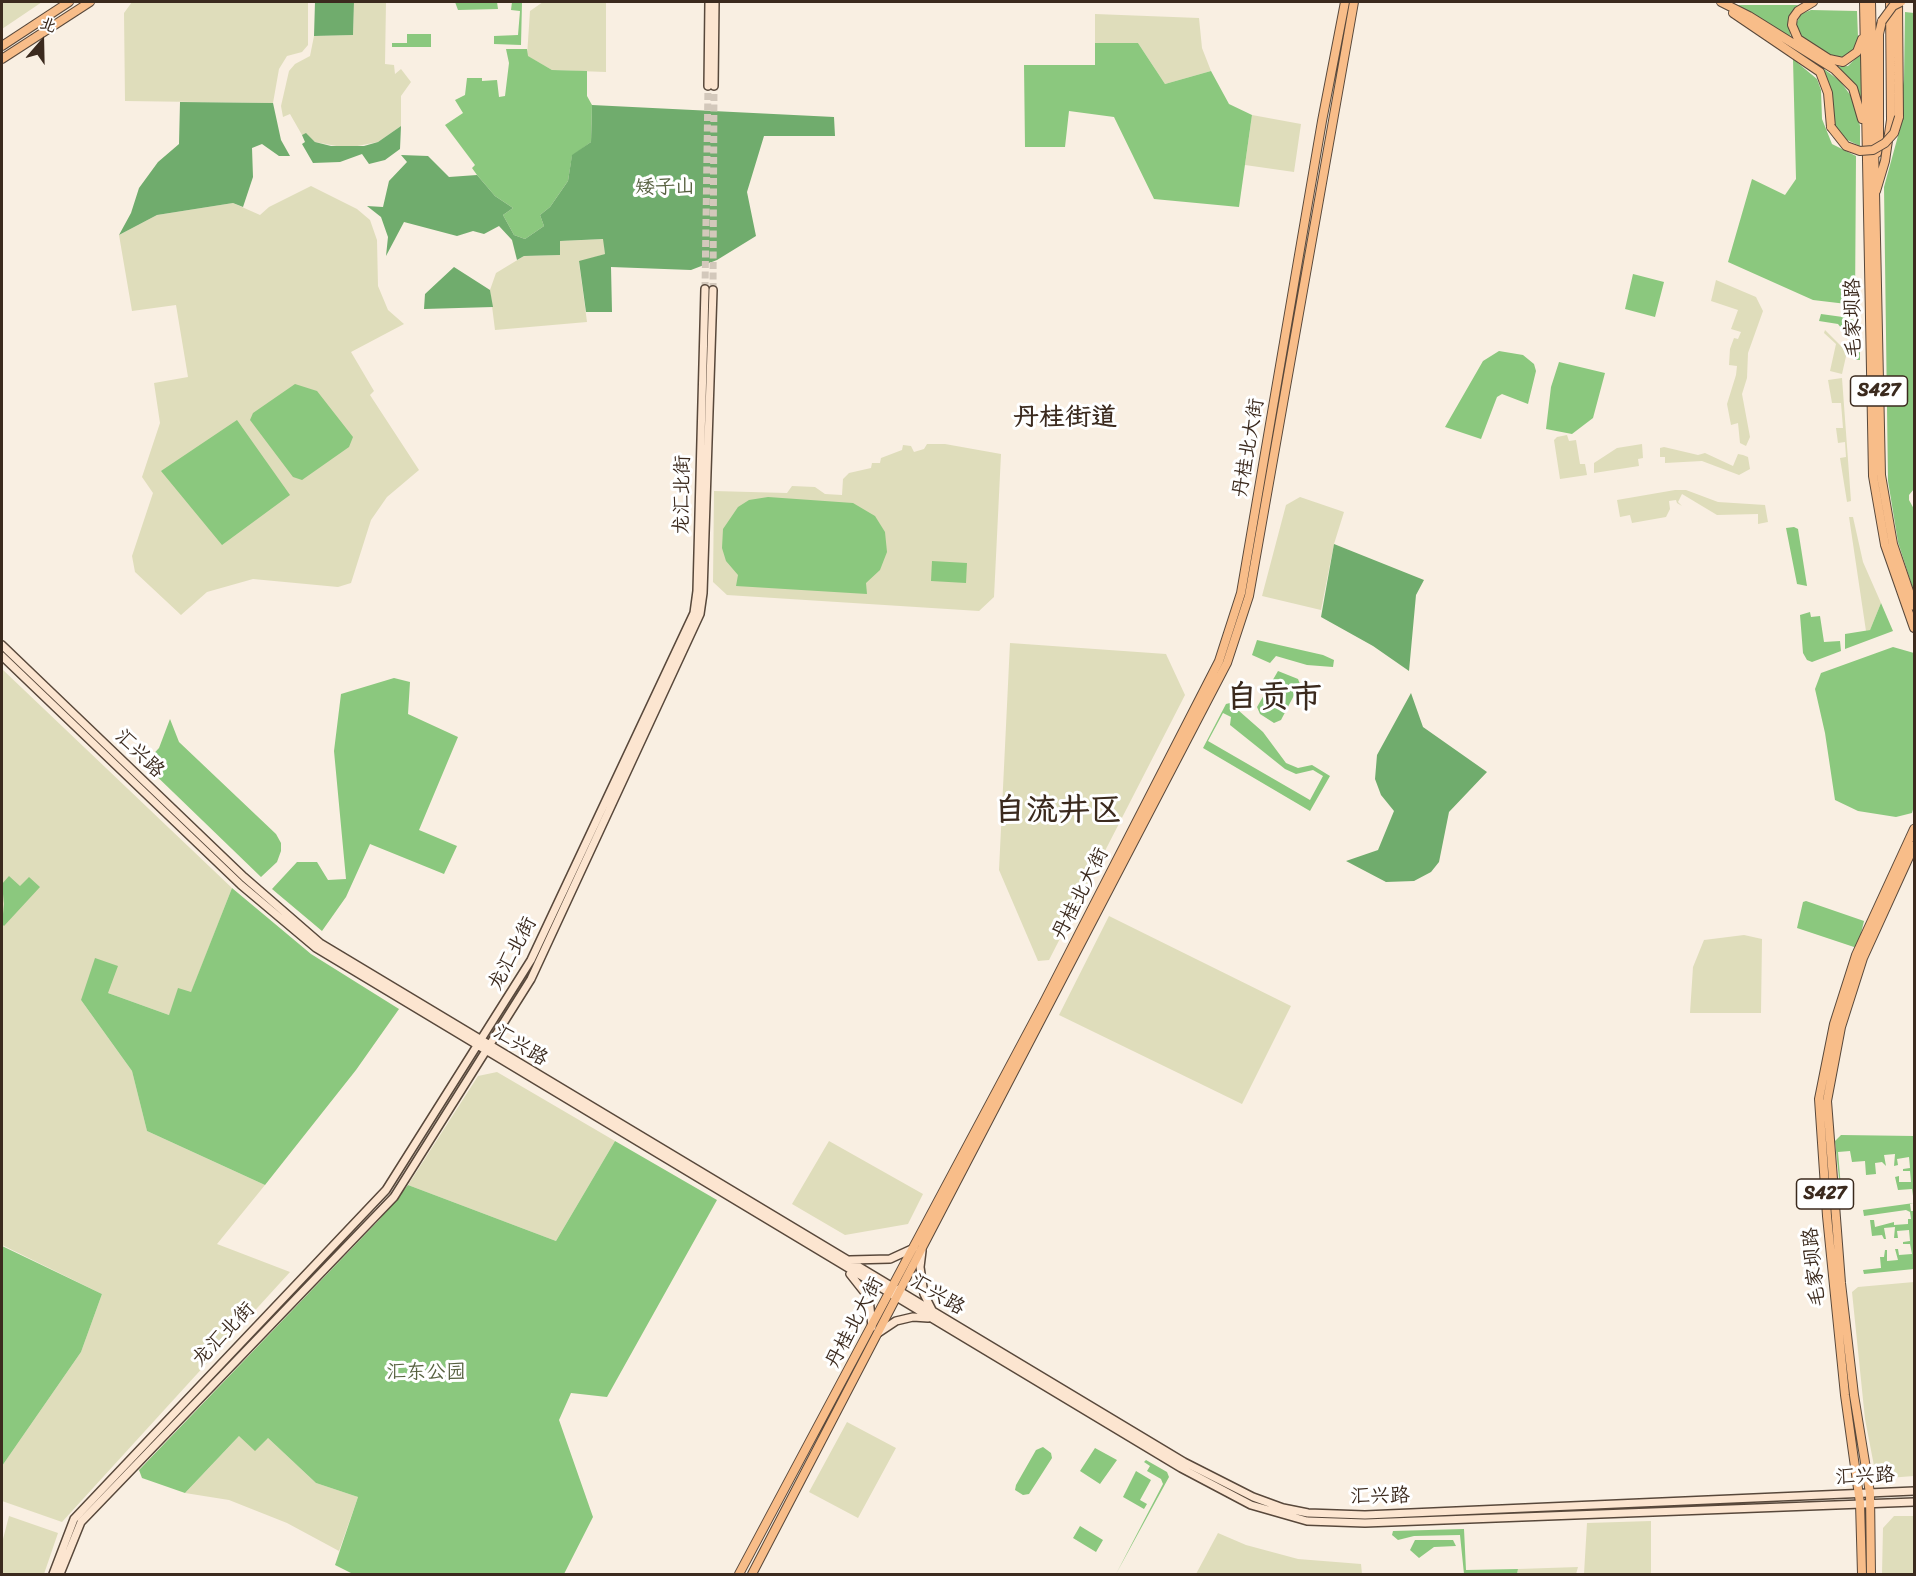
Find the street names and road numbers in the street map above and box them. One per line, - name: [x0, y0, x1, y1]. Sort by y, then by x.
- street label: 毛家坝路: [1841, 278, 1867, 358]
- road number: S427: [1850, 376, 1908, 406]
- street label: 丹桂北大街: [1228, 397, 1270, 499]
- street label: 龙汇北街: [670, 455, 696, 535]
- street label: 汇兴路: [109, 725, 169, 783]
- street label: 丹桂北大街: [1048, 844, 1114, 944]
- street label: 龙汇北街: [484, 913, 542, 995]
- street label: 汇兴路: [488, 1020, 552, 1072]
- road number: S427: [1796, 1179, 1854, 1209]
- street label: 毛家坝路: [1799, 1226, 1831, 1308]
- street label: 汇兴路: [905, 1269, 969, 1321]
- street label: 丹桂北大街: [821, 1273, 889, 1373]
- street label: 龙汇北街: [188, 1298, 260, 1372]
- street label: 汇兴路: [1834, 1463, 1896, 1491]
- street label: 汇兴路: [1350, 1484, 1410, 1510]

